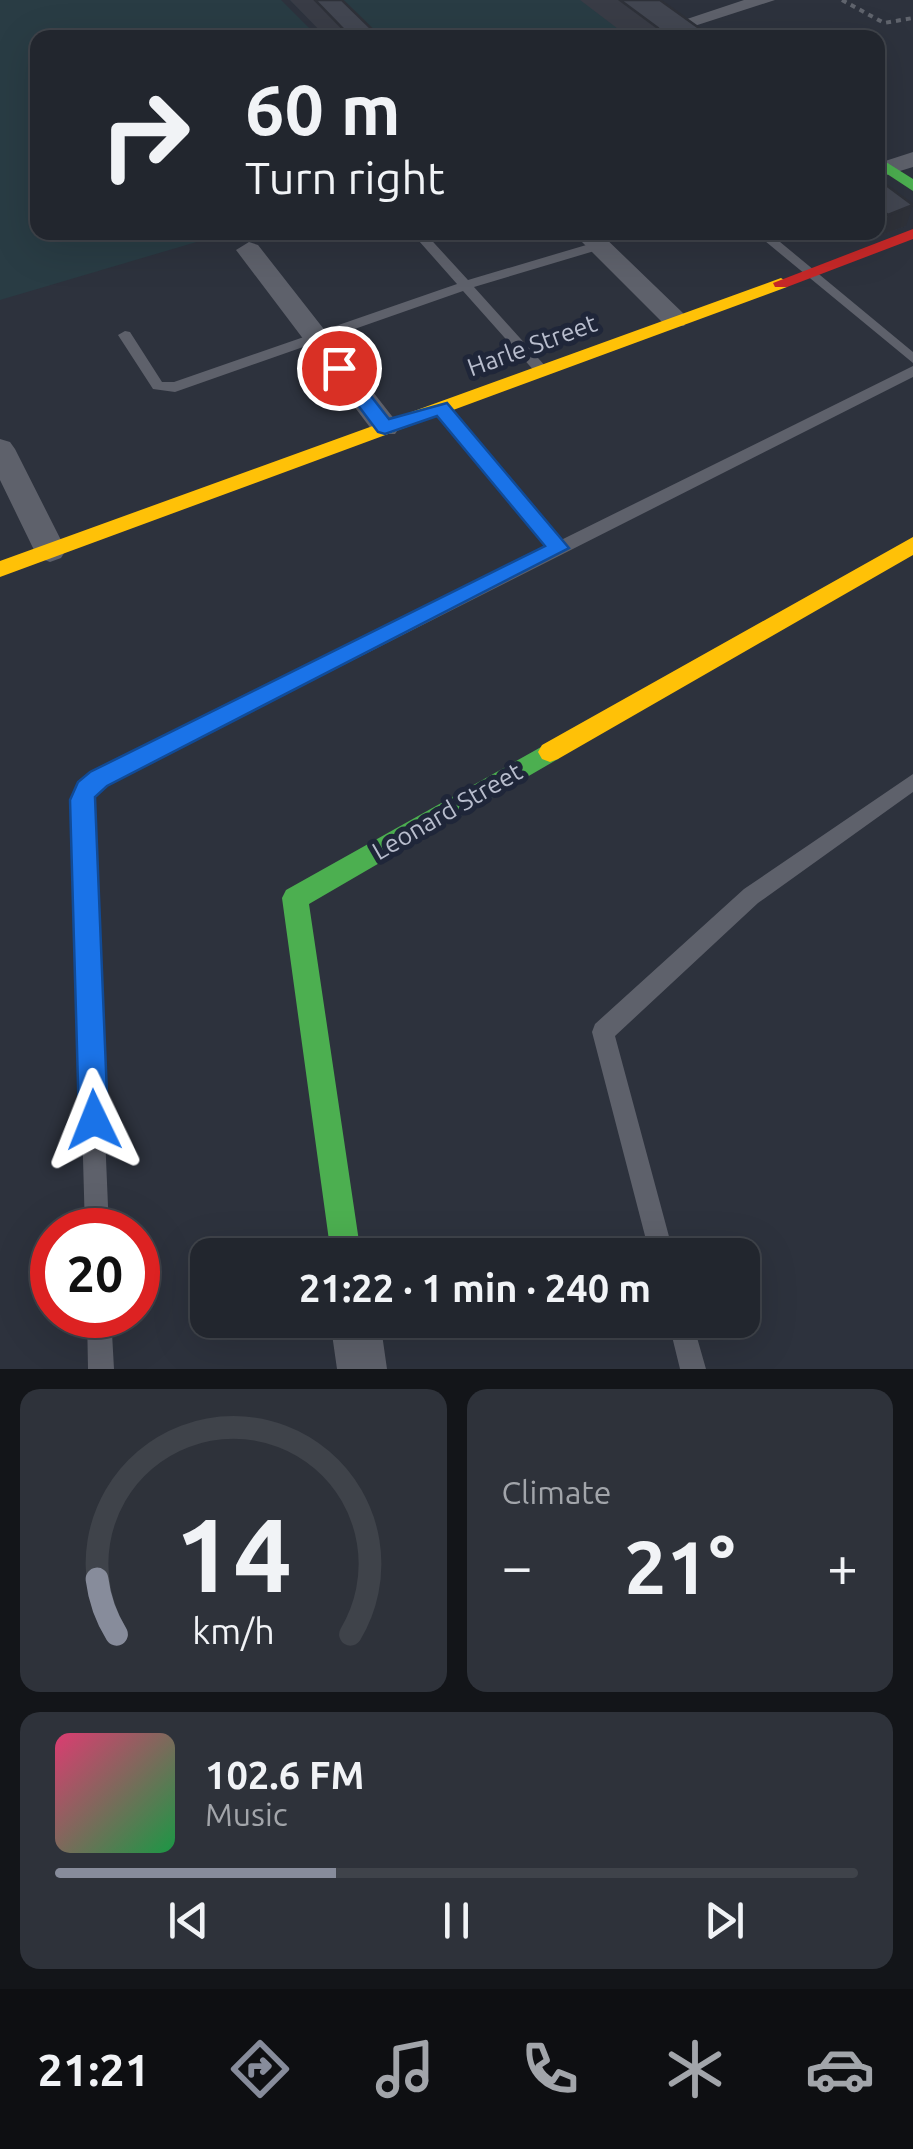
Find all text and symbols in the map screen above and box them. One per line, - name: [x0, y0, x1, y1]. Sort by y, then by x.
- icon: right: [80, 70, 210, 200]
- text: 60 m: [245, 70, 401, 148]
- text: Turn right: [245, 152, 445, 203]
- street label: Harle Street: [463, 309, 601, 381]
- pin: [297, 326, 382, 411]
- icon: arrive: [312, 341, 367, 396]
- street label: Leonard Street: [367, 757, 527, 865]
- position arrow: [42, 1068, 146, 1172]
- speed limit sign: 20: [30, 1208, 160, 1338]
- text: 21:22 · 1 min · 240 m: [299, 1267, 651, 1309]
- text: Climate: [502, 1474, 612, 1510]
- text: 14: [175, 1495, 292, 1612]
- text: 21°: [624, 1524, 735, 1608]
- text: −: [502, 1535, 533, 1596]
- text: +: [827, 1535, 858, 1596]
- text: km/h: [192, 1611, 275, 1651]
- text: 102.6 FM: [205, 1754, 364, 1796]
- text: Music: [205, 1796, 288, 1832]
- icon: previous: [161, 1893, 216, 1948]
- icon: pause: [429, 1893, 484, 1948]
- icon: next: [697, 1893, 752, 1948]
- icon: directions: [225, 2034, 295, 2104]
- icon: music: [370, 2034, 440, 2104]
- icon: phone: [515, 2034, 585, 2104]
- icon: climate: [660, 2034, 730, 2104]
- icon: car: [805, 2034, 875, 2104]
- text: 21:21: [38, 2044, 150, 2095]

